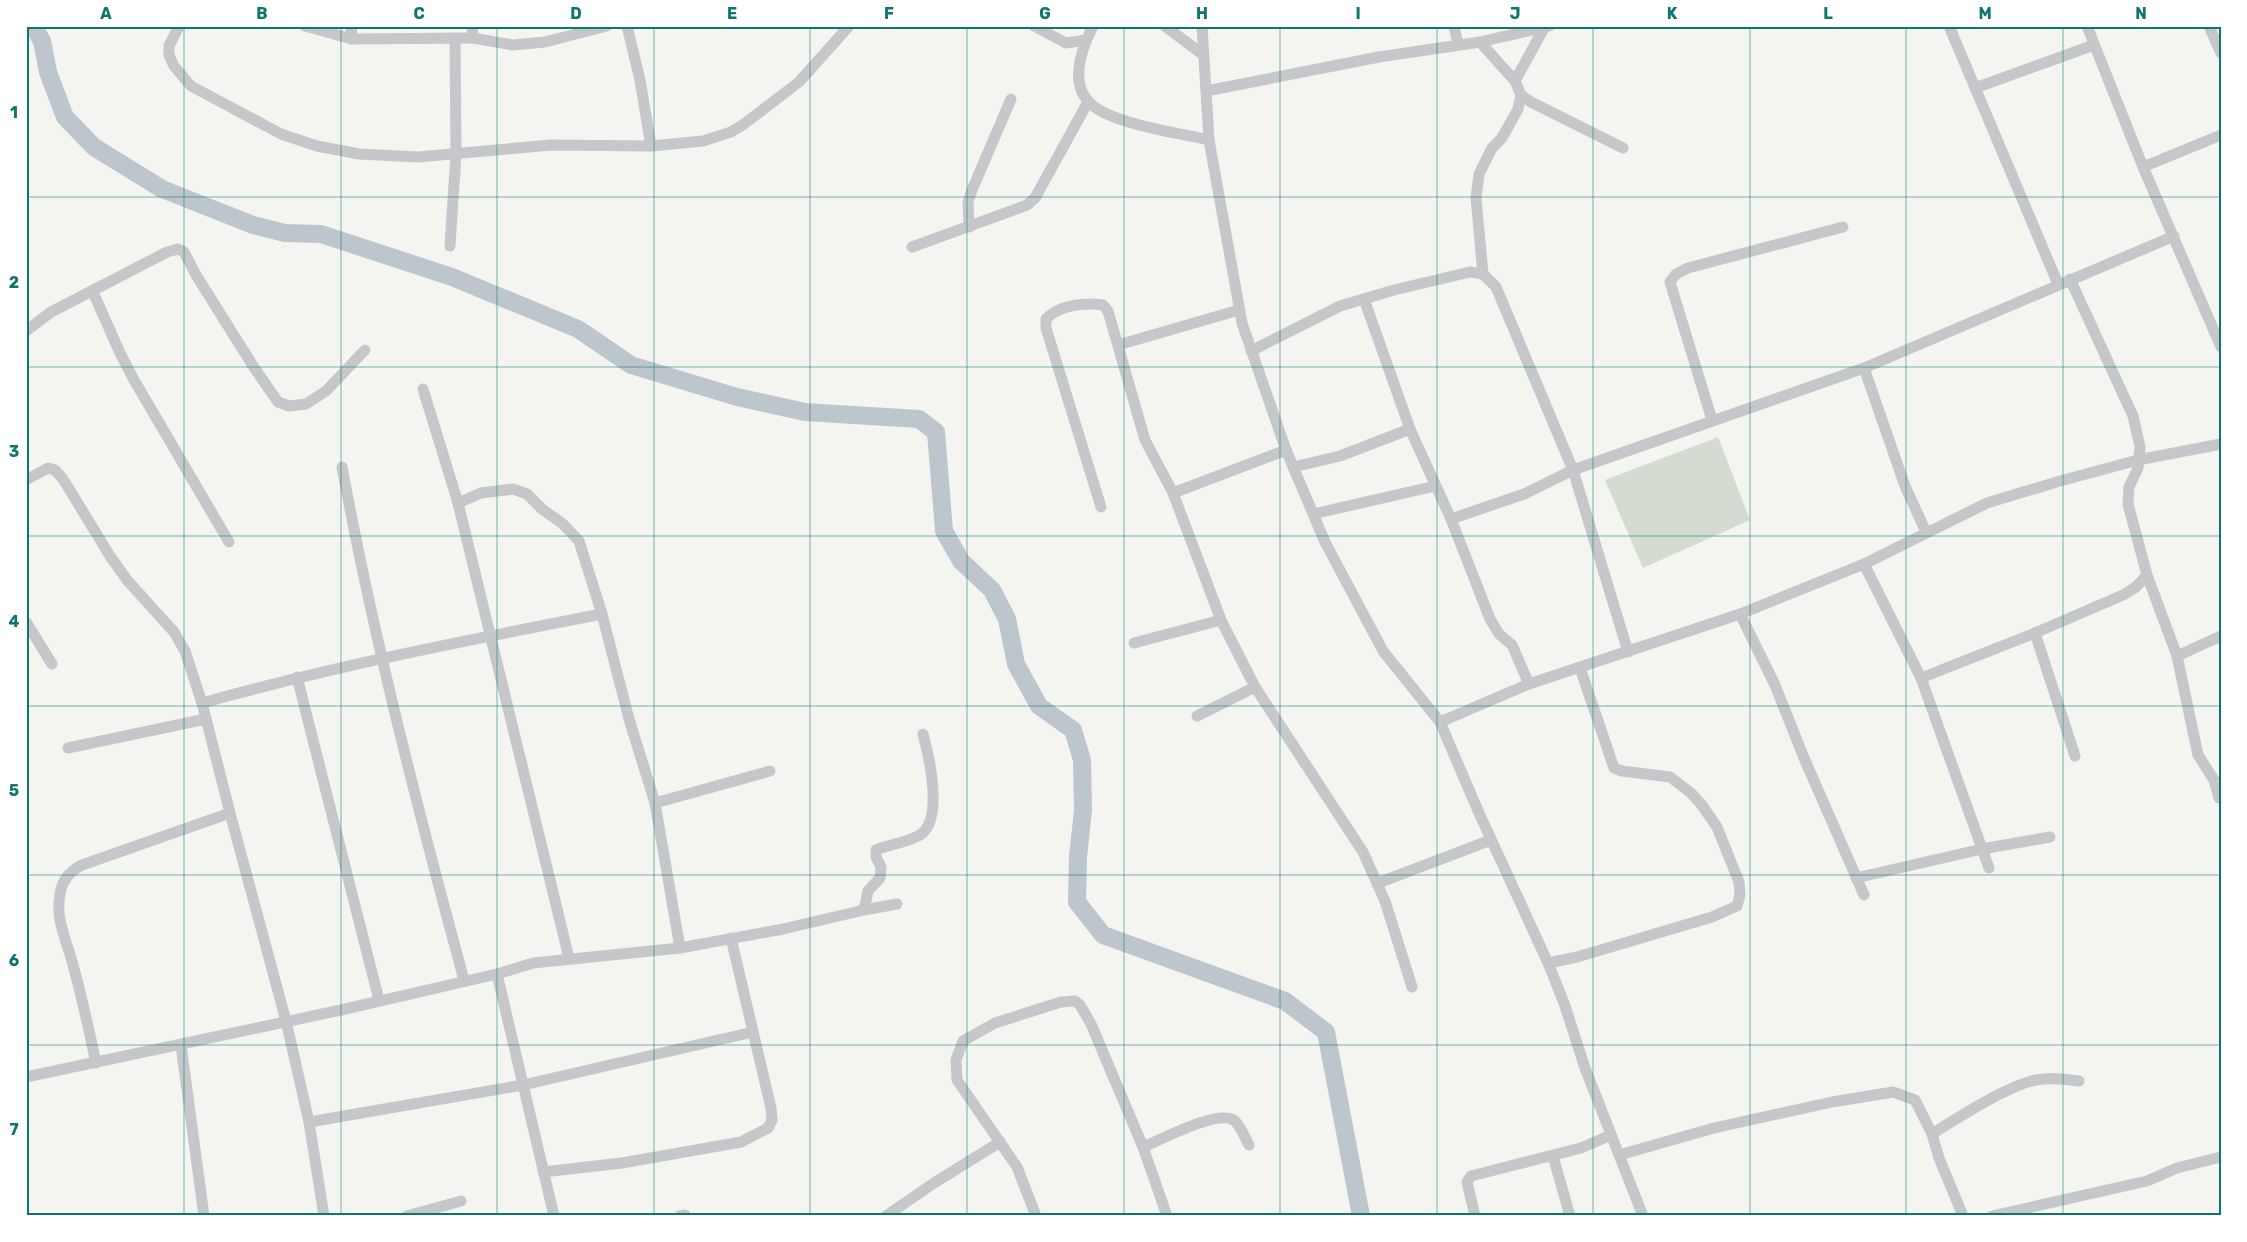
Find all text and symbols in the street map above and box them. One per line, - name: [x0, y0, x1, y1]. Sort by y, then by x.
- text: A: [100, 4, 112, 23]
- text: B: [256, 4, 268, 23]
- text: C: [413, 4, 425, 23]
- text: D: [570, 4, 582, 23]
- text: E: [727, 4, 737, 23]
- text: F: [884, 4, 894, 23]
- text: G: [1039, 4, 1051, 23]
- text: H: [1196, 4, 1208, 23]
- text: I: [1355, 4, 1361, 23]
- text: J: [1510, 4, 1520, 23]
- text: K: [1667, 4, 1678, 23]
- text: L: [1823, 4, 1833, 23]
- text: M: [1978, 4, 1992, 23]
- text: N: [2135, 4, 2147, 23]
- text: 1: [10, 103, 18, 122]
- text: 2: [9, 273, 19, 292]
- text: 3: [9, 442, 19, 461]
- text: 4: [9, 612, 20, 631]
- text: 5: [9, 781, 19, 800]
- text: 6: [9, 951, 19, 970]
- text: 7: [9, 1120, 19, 1139]

